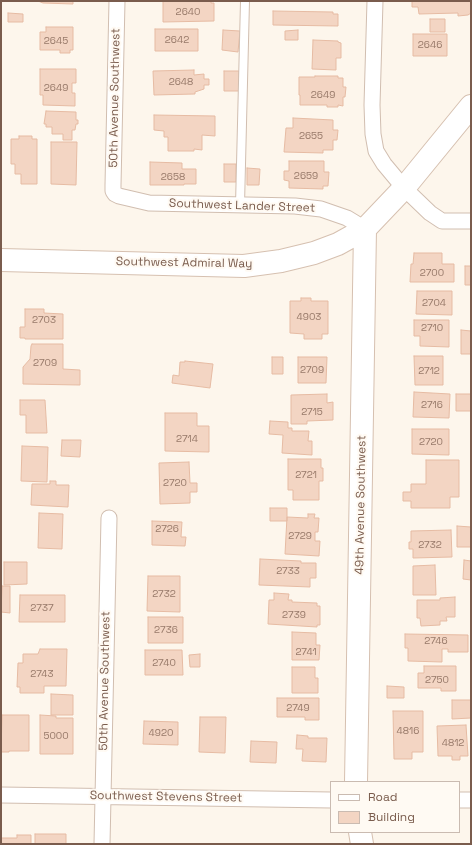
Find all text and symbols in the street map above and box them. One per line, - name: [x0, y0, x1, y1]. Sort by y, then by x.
- house number: 2640: [176, 6, 200, 18]
- street label: 50th Avenue Southwest: [107, 28, 123, 168]
- house number: 2642: [165, 34, 189, 46]
- house number: 2645: [44, 35, 68, 47]
- house number: 2646: [418, 39, 442, 51]
- house number: 2648: [169, 76, 193, 88]
- house number: 2649: [44, 82, 68, 94]
- house number: 2649: [311, 89, 335, 101]
- house number: 2655: [299, 130, 323, 142]
- house number: 2659: [294, 170, 318, 182]
- house number: 2658: [161, 171, 185, 183]
- street label: Southwest Lander Street: [169, 196, 315, 216]
- street label: Southwest Admiral Way: [116, 255, 252, 271]
- house number: 2700: [420, 267, 444, 279]
- house number: 2704: [422, 297, 446, 309]
- house number: 4903: [297, 311, 321, 323]
- house number: 2703: [32, 314, 56, 326]
- house number: 2710: [421, 322, 443, 334]
- house number: 2709: [33, 357, 57, 369]
- house number: 2709: [300, 364, 324, 376]
- house number: 2712: [418, 365, 440, 377]
- house number: 2716: [421, 399, 443, 411]
- house number: 2715: [301, 406, 323, 418]
- house number: 2714: [176, 433, 198, 445]
- street label: 49th Avenue Southwest: [353, 435, 369, 575]
- house number: 2720: [419, 436, 443, 448]
- house number: 2721: [295, 469, 317, 481]
- house number: 2720: [163, 477, 187, 489]
- house number: 2726: [155, 523, 179, 535]
- house number: 2729: [288, 530, 312, 542]
- house number: 2732: [418, 539, 442, 551]
- house number: 2733: [276, 565, 300, 577]
- house number: 2732: [152, 588, 176, 600]
- house number: 2737: [30, 602, 54, 614]
- house number: 2739: [282, 609, 306, 621]
- street label: 50th Avenue Southwest: [97, 611, 113, 751]
- house number: 2736: [154, 624, 178, 636]
- house number: 2746: [424, 635, 448, 647]
- house number: 2741: [295, 646, 317, 658]
- house number: 2740: [152, 657, 176, 669]
- house number: 2743: [30, 668, 54, 680]
- house number: 2750: [425, 674, 449, 686]
- house number: 2749: [286, 702, 310, 714]
- house number: 4816: [397, 725, 419, 737]
- house number: 4920: [149, 727, 173, 739]
- house number: 5000: [43, 730, 69, 742]
- house number: 4812: [442, 737, 464, 749]
- legend: [330, 781, 460, 833]
- street label: Southwest Stevens Street: [90, 788, 242, 806]
- text: Road: [368, 789, 397, 805]
- text: Building: [368, 809, 415, 825]

